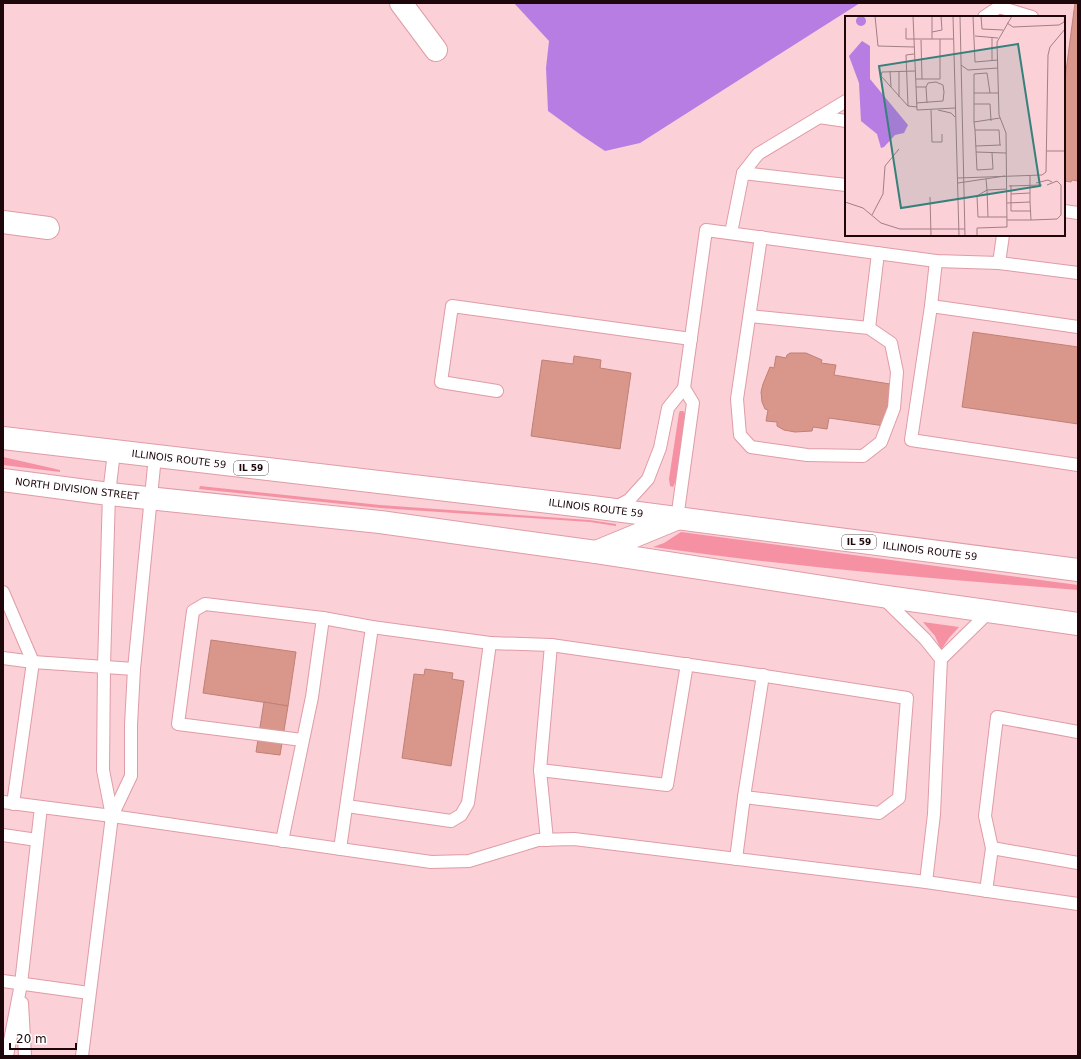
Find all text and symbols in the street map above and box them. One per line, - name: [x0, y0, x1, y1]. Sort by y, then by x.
- inset map: [845, 16, 1065, 236]
- street label: ILLINOIS ROUTE 59: [131, 448, 227, 470]
- road number: IL 59: [234, 461, 268, 475]
- street label: NORTH DIVISION STREET: [14, 476, 140, 502]
- street label: ILLINOIS ROUTE 59: [548, 497, 644, 519]
- road number: IL 59: [842, 535, 876, 549]
- street label: ILLINOIS ROUTE 59: [882, 540, 978, 562]
- scale bar: [10, 1025, 76, 1051]
- text: 20 m: [16, 1032, 47, 1046]

